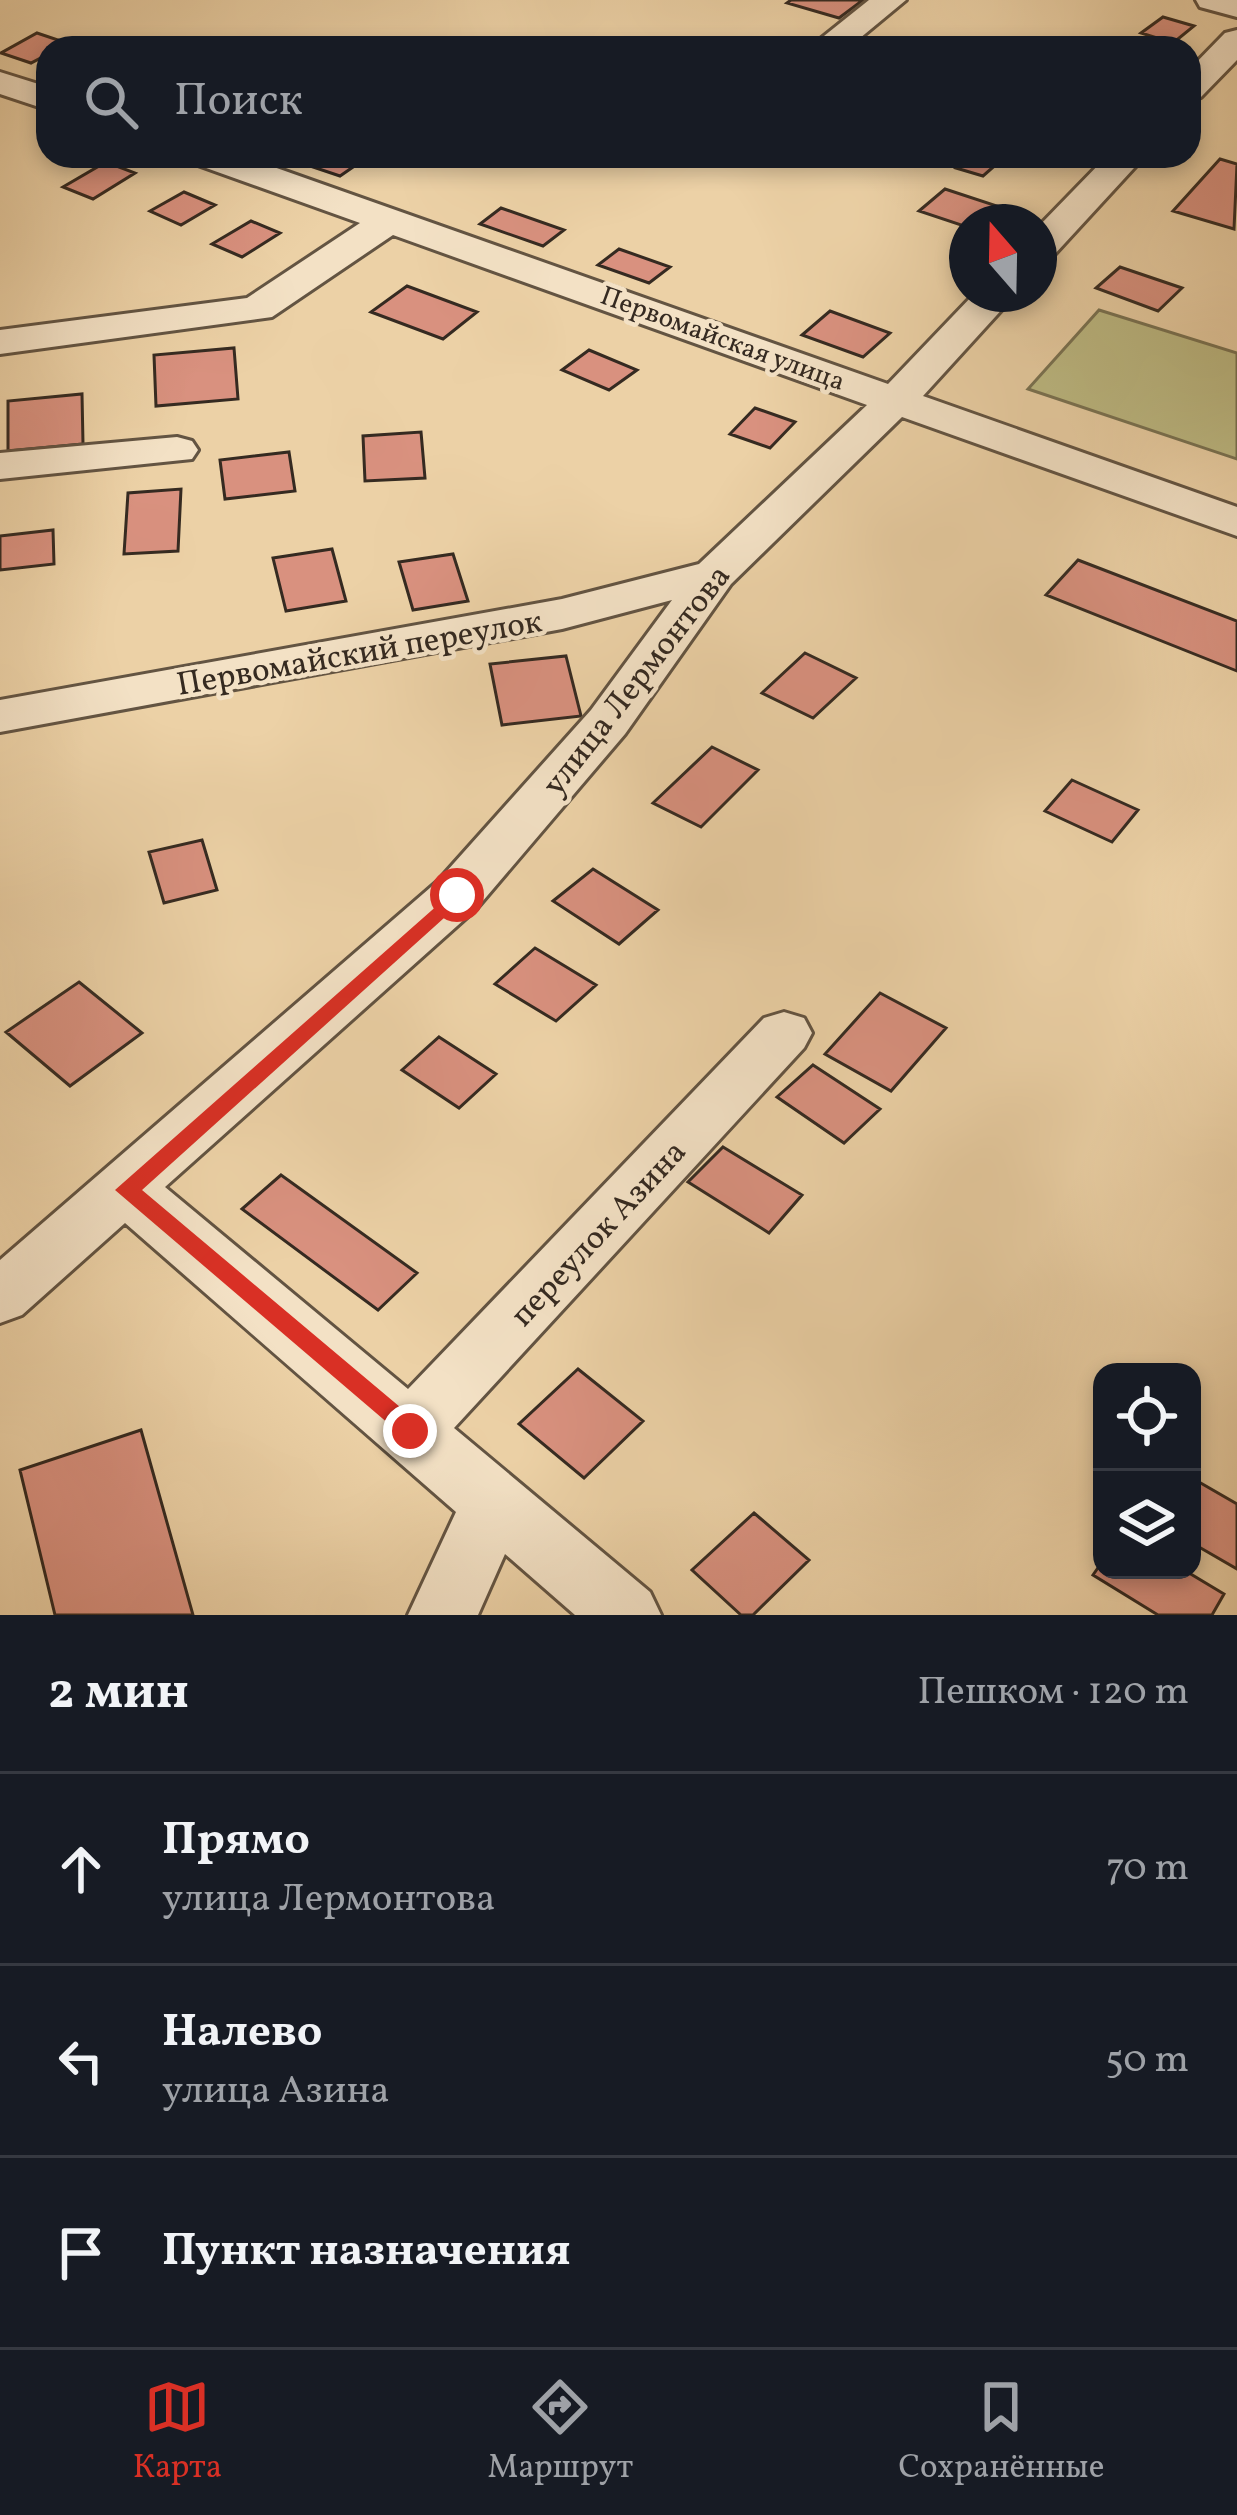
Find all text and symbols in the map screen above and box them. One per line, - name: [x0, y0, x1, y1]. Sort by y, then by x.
- search box: [36, 36, 1201, 168]
- icon: search: [78, 69, 144, 135]
- text: Поиск: [174, 71, 303, 134]
- north arrow: [949, 204, 1057, 312]
- street label: Первомайская улица: [595, 278, 850, 402]
- street label: улица Лермонтова: [533, 556, 743, 807]
- street label: Первомайский переулок: [173, 600, 546, 710]
- route start: [430, 868, 484, 922]
- street label: переулок Азина: [501, 1131, 699, 1338]
- map controls: [1093, 1363, 1201, 1579]
- button: locate: [1093, 1363, 1201, 1471]
- route end: [383, 1404, 437, 1458]
- button: layers: [1093, 1471, 1201, 1579]
- text: 2 мин: [48, 1658, 189, 1729]
- text: Пешком · 120 m: [917, 1666, 1189, 1720]
- text: Прямо: [162, 1810, 310, 1873]
- icon: ahead: [48, 1836, 114, 1902]
- text: 70 m: [1106, 1842, 1189, 1896]
- text: улица Лермонтова: [162, 1873, 496, 1927]
- text: Налево: [162, 2002, 323, 2065]
- icon: left: [48, 2028, 114, 2094]
- text: 50 m: [1105, 2034, 1189, 2088]
- text: улица Азина: [162, 2065, 390, 2119]
- icon: arrive: [48, 2220, 114, 2286]
- text: Пункт назначения: [162, 2221, 571, 2284]
- tab: Карта: [133, 2374, 222, 2492]
- tab: Маршрут: [488, 2374, 633, 2492]
- tab: Сохранённые: [898, 2374, 1104, 2492]

